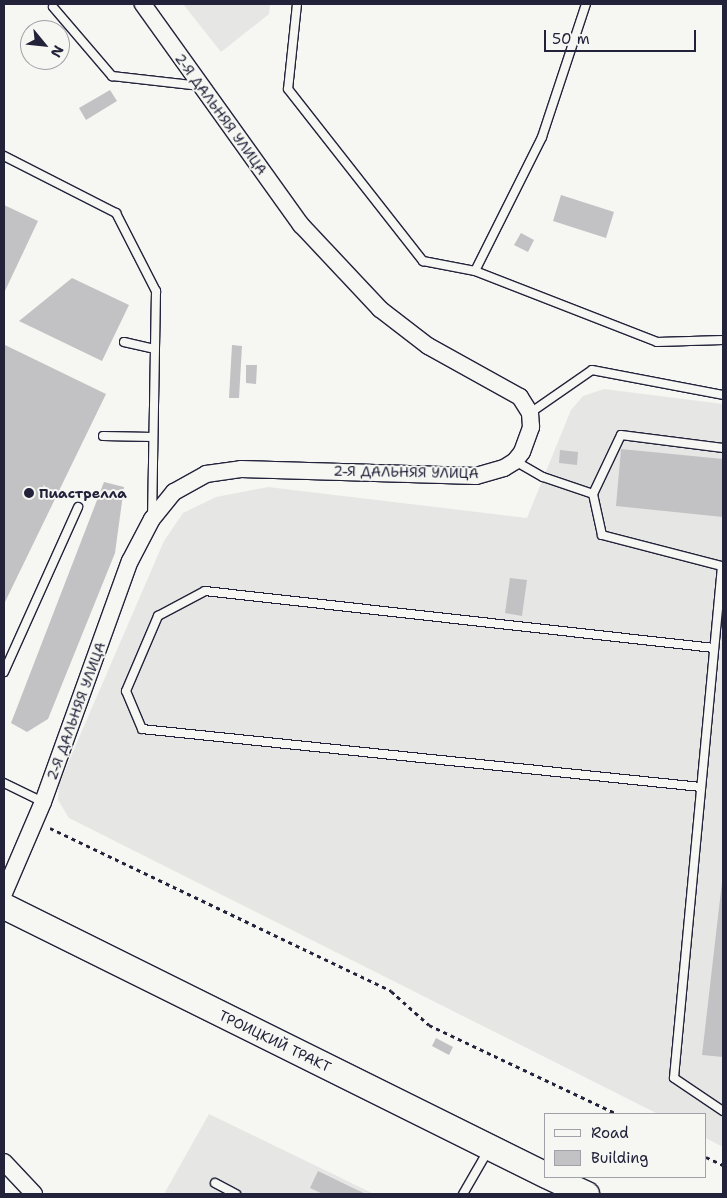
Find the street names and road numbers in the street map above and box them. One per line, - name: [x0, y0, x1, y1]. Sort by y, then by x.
- street label: 2-Я ДАЛЬНЯЯ УЛИЦА: [171, 50, 271, 178]
- street label: 2-Я ДАЛЬНЯЯ УЛИЦА: [333, 462, 479, 482]
- street label: 2-Я ДАЛЬНЯЯ УЛИЦА: [43, 640, 109, 782]
- street label: ТРОИЦКИЙ ТРАКТ: [216, 1007, 334, 1075]

